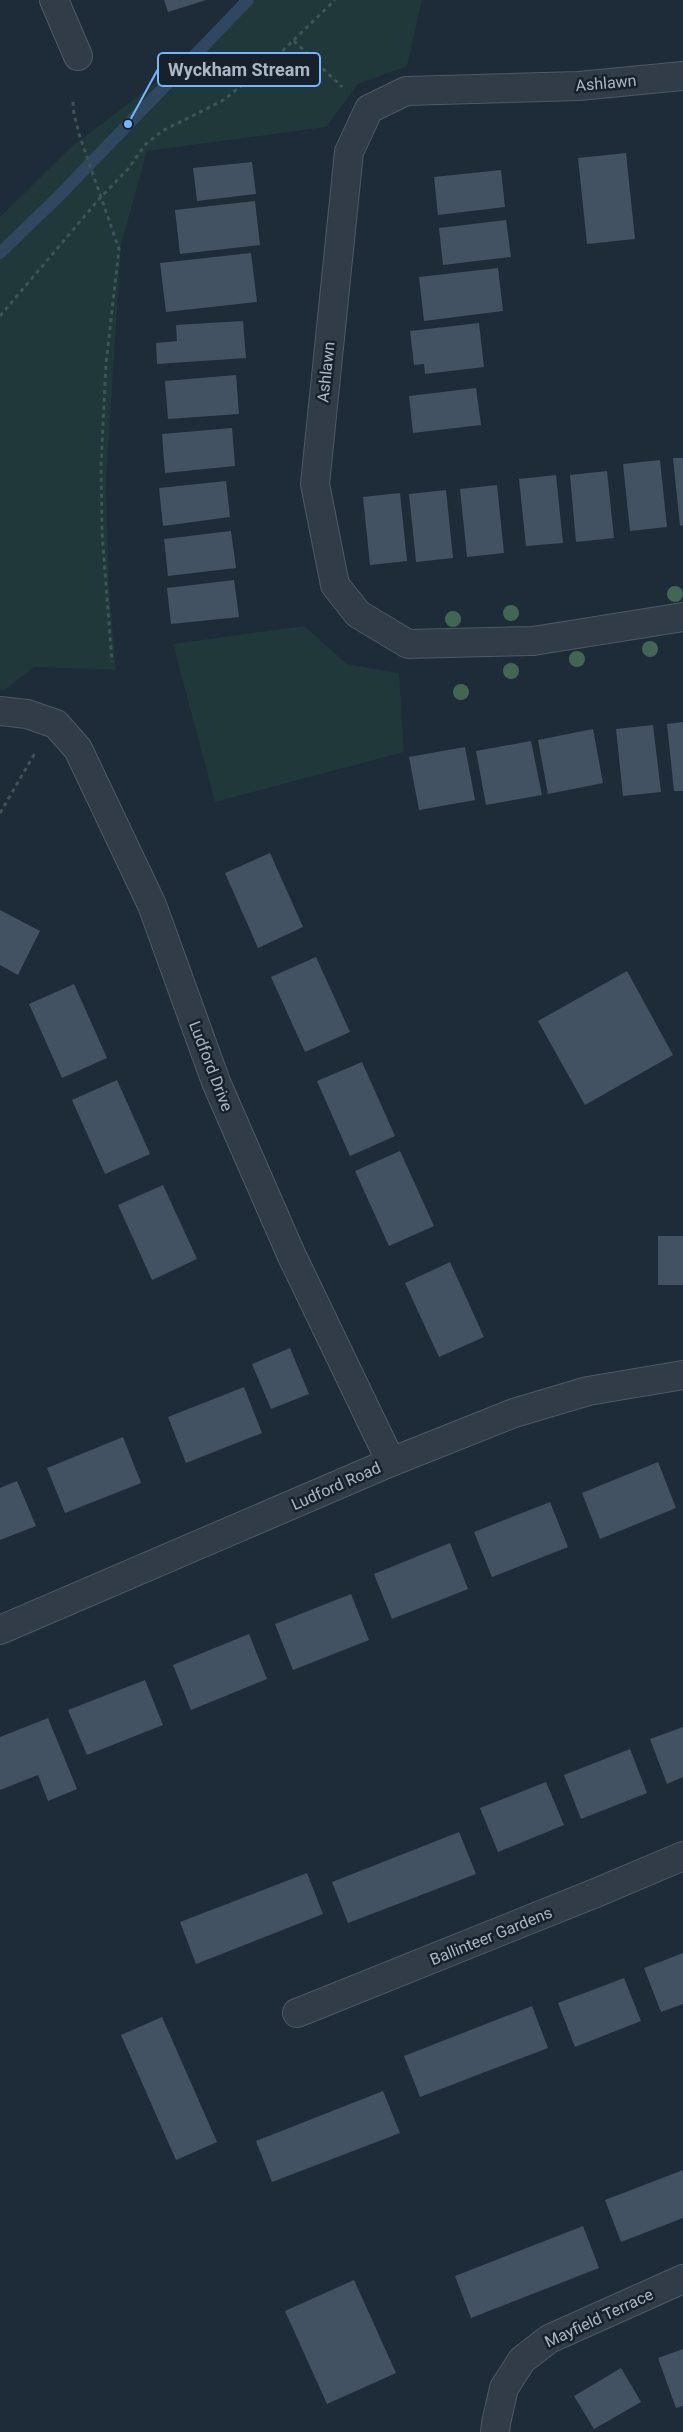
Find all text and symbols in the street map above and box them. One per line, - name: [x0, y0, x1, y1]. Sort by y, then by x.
- callout: Wyckham Stream: [158, 53, 320, 86]
- text: Wyckham Stream: [168, 59, 310, 80]
- street label: Ashlawn: [575, 71, 637, 95]
- street label: Ashlawn: [313, 341, 339, 403]
- street label: Ludford Drive: [185, 1018, 237, 1114]
- street label: Ludford Road: [288, 1458, 384, 1514]
- street label: Ballinteer Gardens: [427, 1903, 555, 1969]
- street label: Mayfield Terrace: [542, 2285, 656, 2351]

